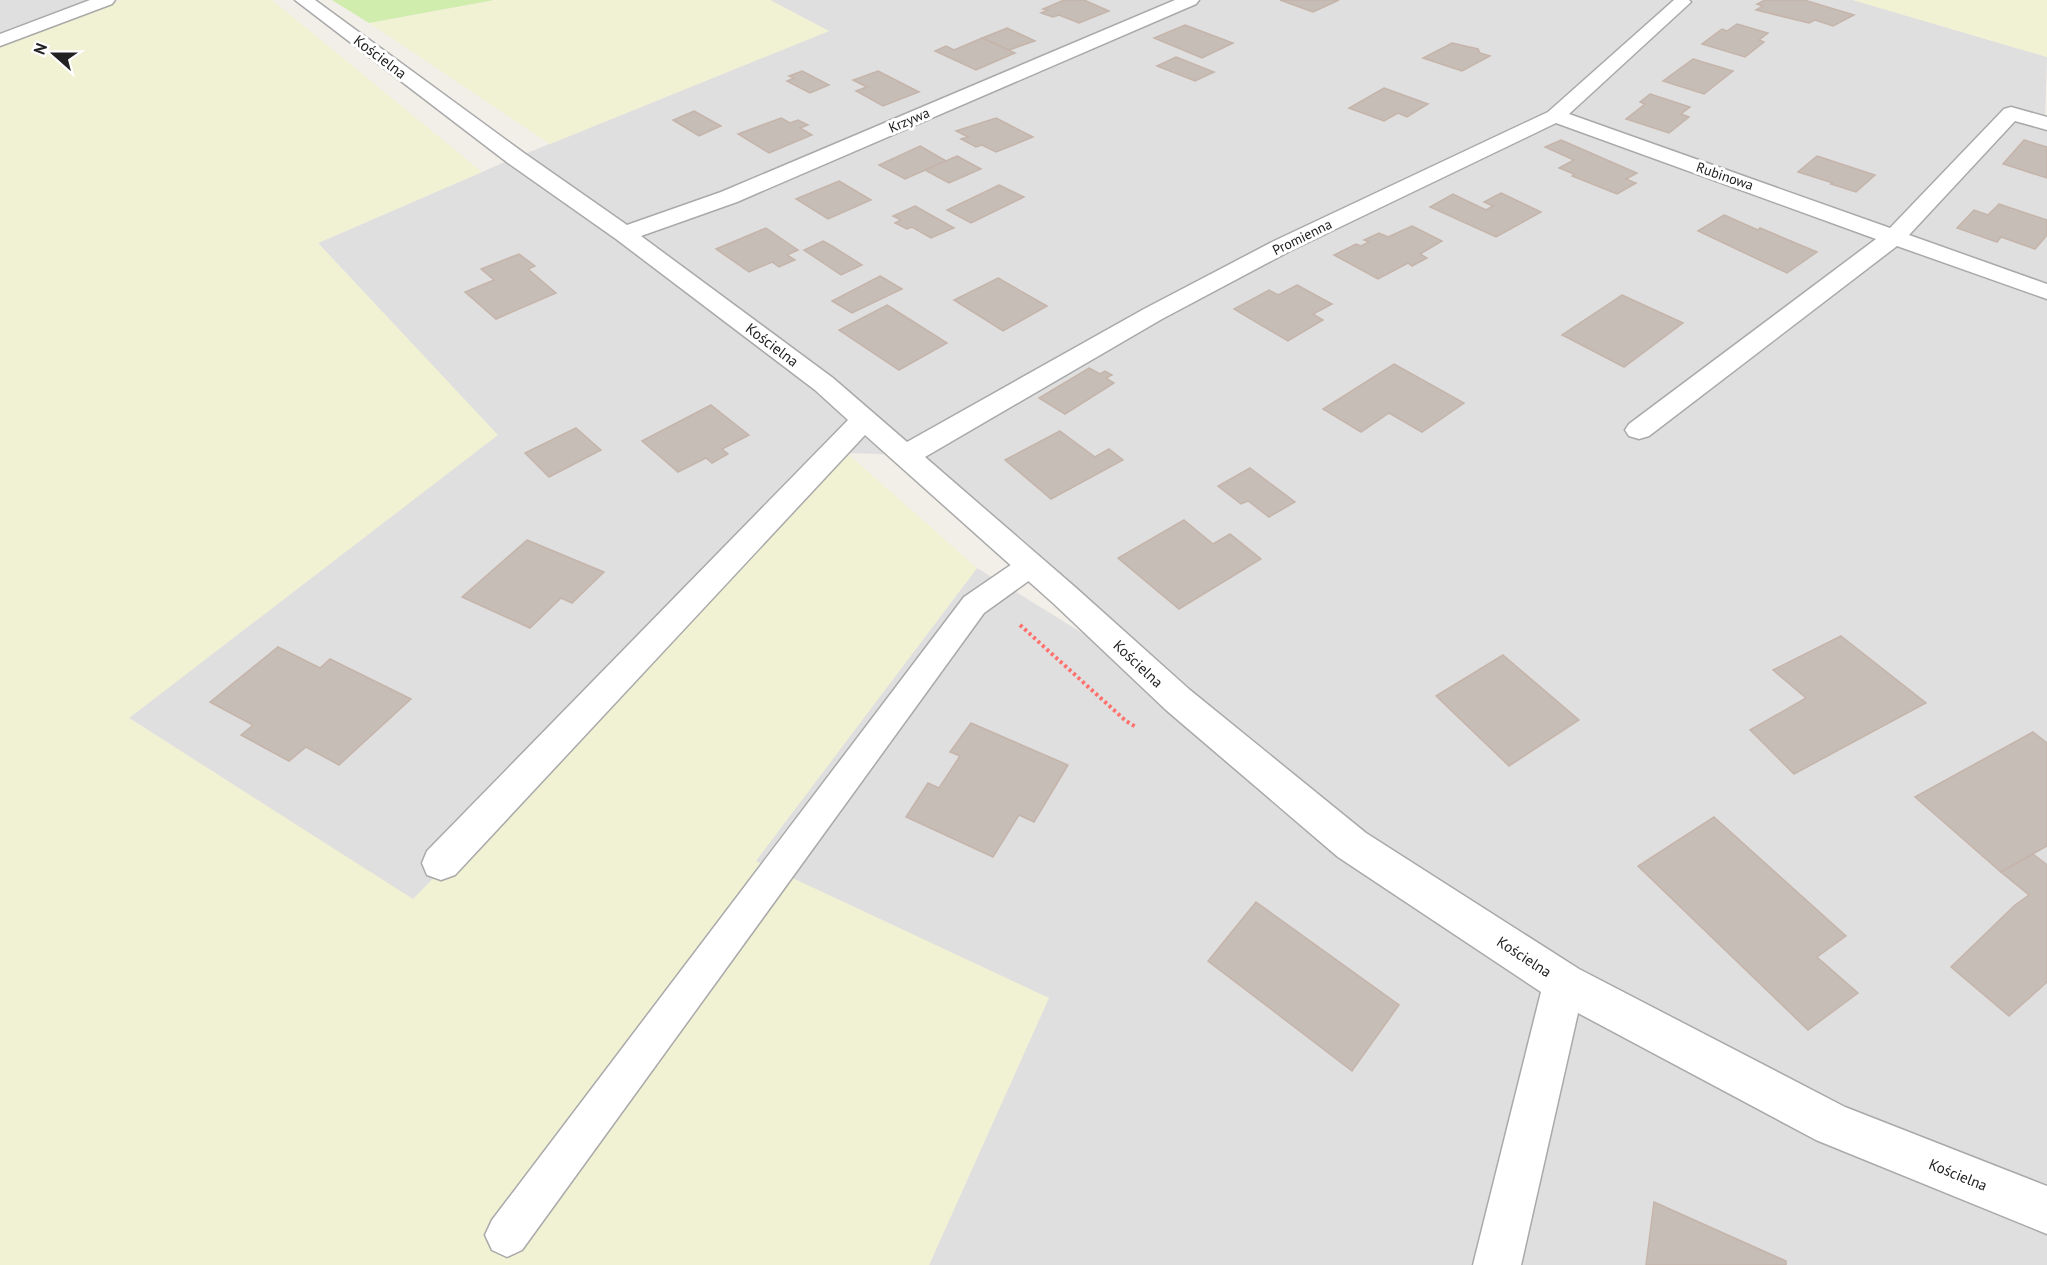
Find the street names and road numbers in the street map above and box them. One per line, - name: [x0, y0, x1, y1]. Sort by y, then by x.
- street label: Kościelna: [350, 31, 410, 83]
- street label: Krzywa: [886, 103, 932, 137]
- street label: Rubinowa: [1694, 158, 1756, 194]
- street label: Promienna: [1269, 215, 1335, 259]
- street label: Kościelna: [742, 319, 802, 371]
- street label: Kościelna: [1109, 636, 1167, 691]
- street label: Kościelna: [1493, 932, 1555, 981]
- street label: Kościelna: [1926, 1154, 1990, 1195]

